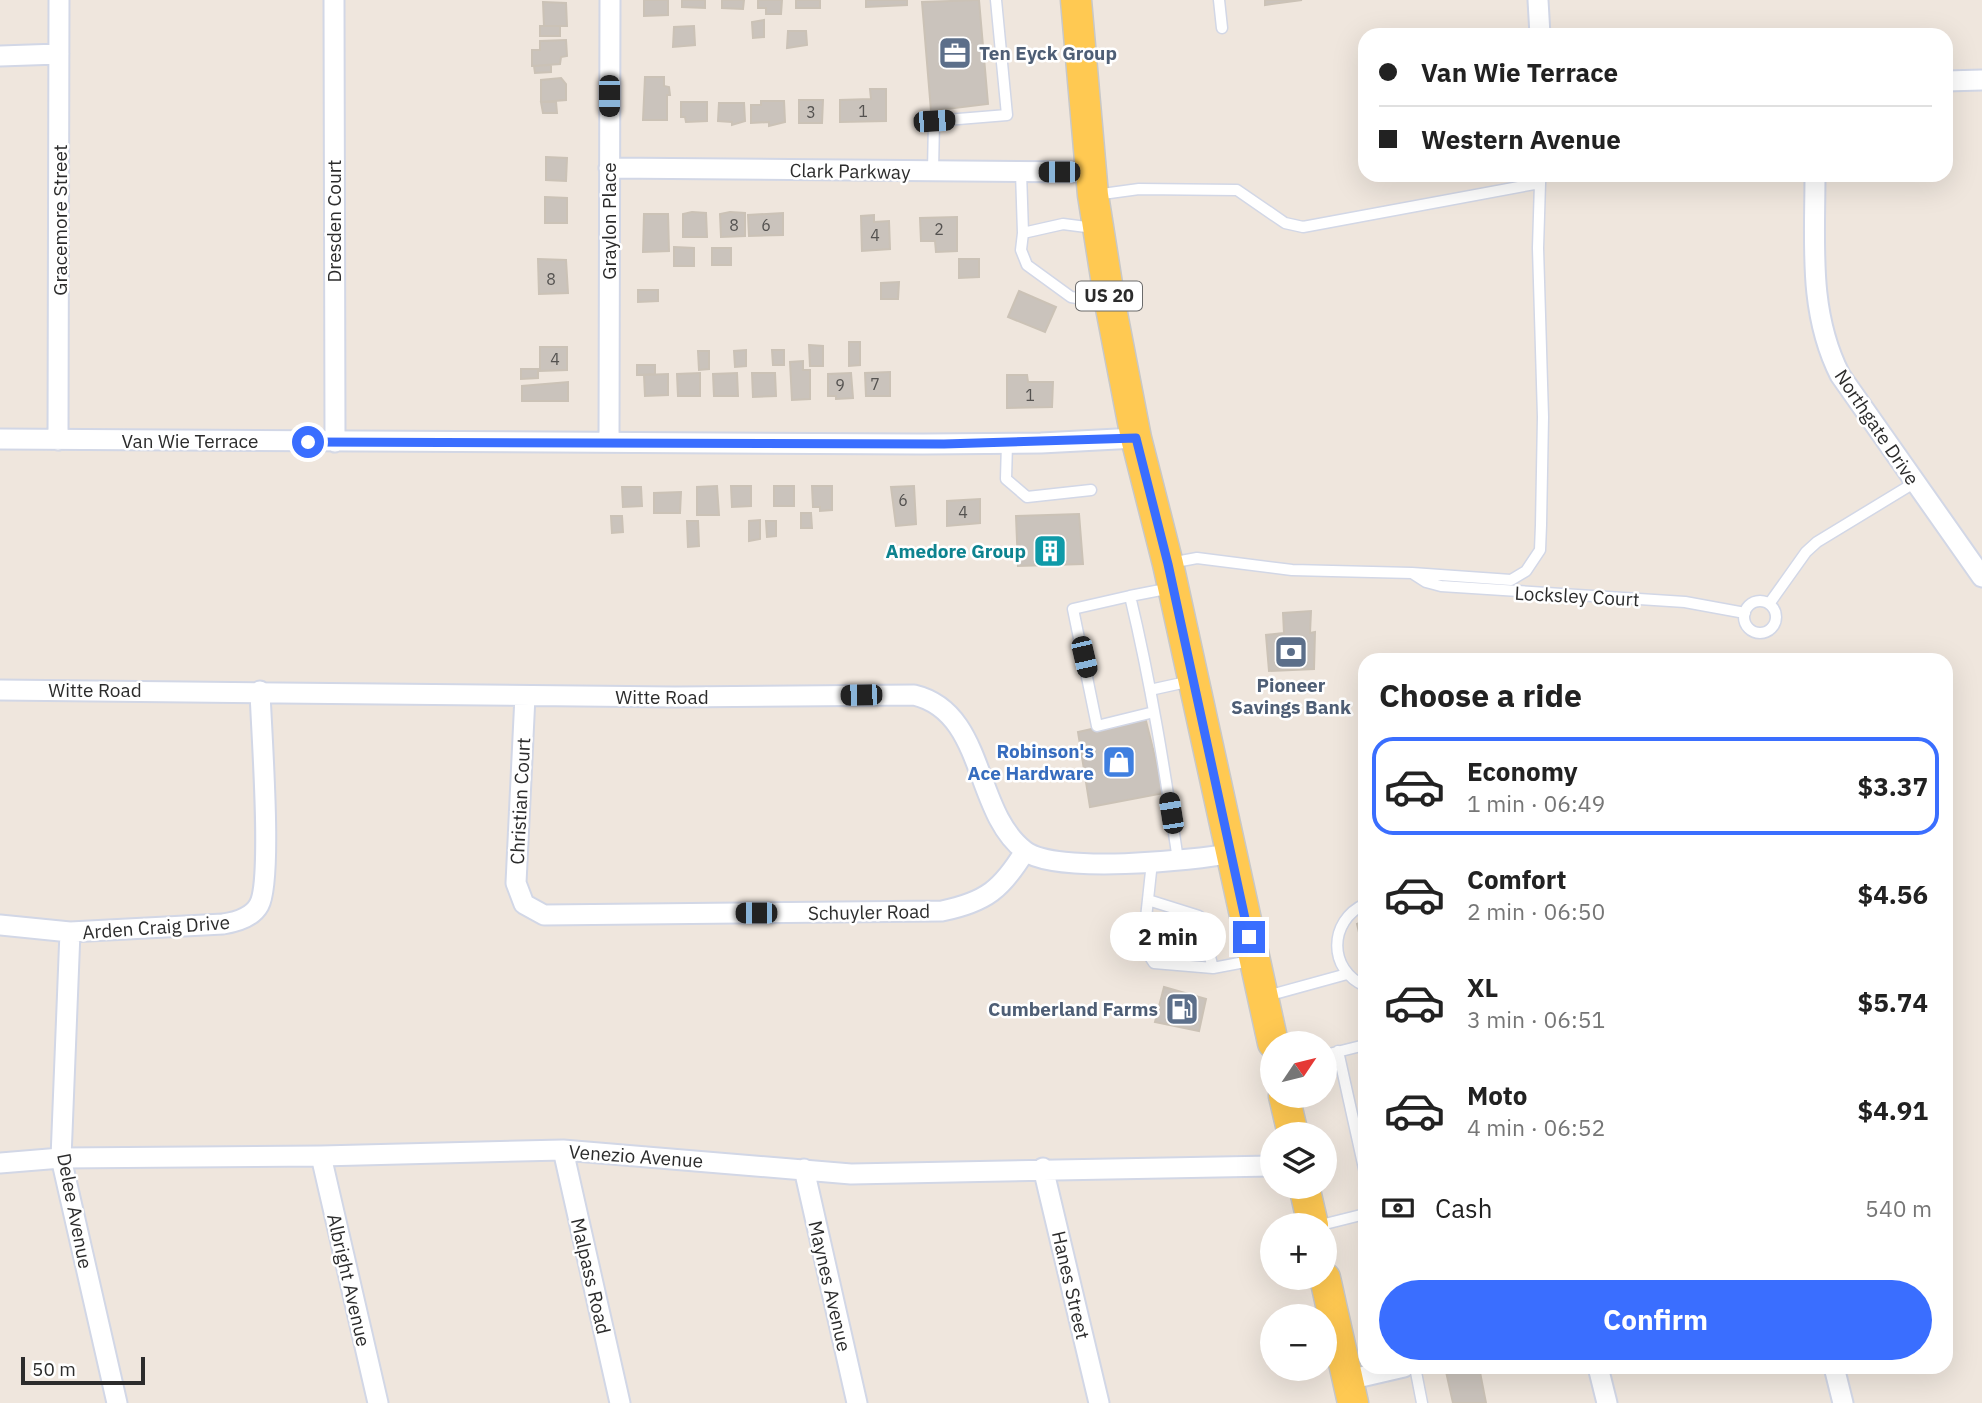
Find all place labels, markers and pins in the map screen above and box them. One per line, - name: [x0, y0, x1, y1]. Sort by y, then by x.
- office icon: Ten Eyck Group: [936, 34, 974, 72]
- place label: Ten Eyck Group: [979, 41, 1117, 65]
- building icon: Amedore Group: [1031, 532, 1069, 570]
- place label: Amedore Group: [885, 539, 1026, 563]
- bank icon: Pioneer Savings Bank: [1272, 633, 1310, 671]
- place label: Pioneer Savings Bank: [1231, 673, 1351, 719]
- place label: Robinson's Ace Hardware: [968, 739, 1094, 785]
- shop icon: Robinson's Ace Hardware: [1100, 743, 1138, 781]
- fuel station icon: Cumberland Farms: [1163, 990, 1201, 1028]
- place label: Cumberland Farms: [988, 997, 1158, 1021]

